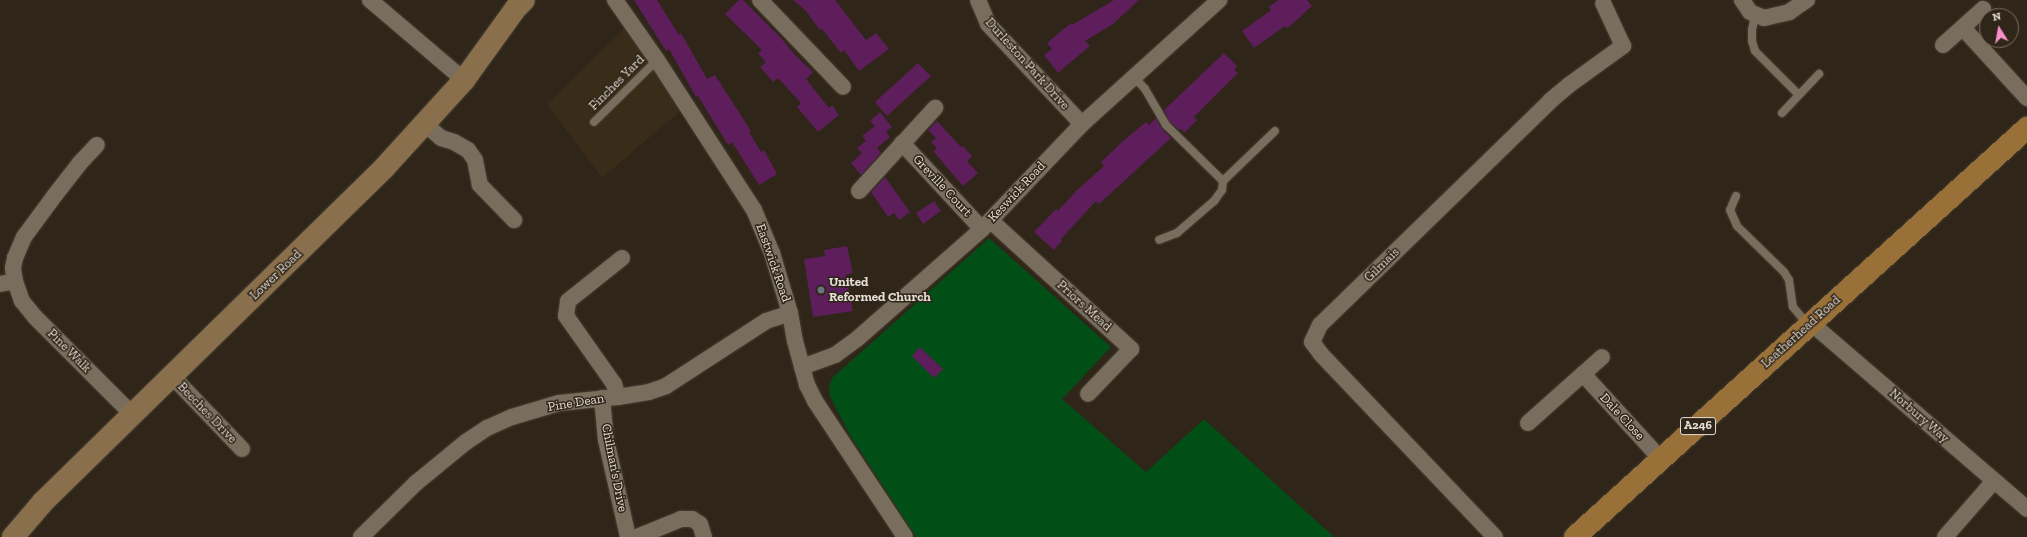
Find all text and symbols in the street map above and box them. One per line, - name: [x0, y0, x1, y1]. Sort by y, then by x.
- north arrow: [1979, 8, 2019, 48]
- text: N: [1991, 10, 2002, 24]
- street label: Durleston Park Drive: [982, 15, 1072, 113]
- street label: Finches Yard: [586, 52, 648, 114]
- street label: Greville Court: [909, 152, 975, 220]
- street label: Keswick Road: [985, 158, 1049, 226]
- street label: Eastwick Road: [752, 222, 794, 304]
- street label: Gilmais: [1361, 244, 1403, 286]
- street label: Lower Road: [247, 246, 305, 304]
- place label: United Reformed Church: [829, 275, 931, 306]
- street label: Priors Mead: [1054, 277, 1114, 335]
- marker: United Reformed Church: [816, 285, 826, 295]
- street label: Leatherhead Road: [1758, 292, 1844, 372]
- street label: Pine Walk: [44, 326, 94, 376]
- street label: Beeches Drive: [174, 379, 240, 447]
- street label: Norbury Way: [1886, 386, 1952, 446]
- street label: Dale Close: [1596, 390, 1648, 444]
- street label: Pine Dean: [547, 391, 605, 415]
- road number: A246: [1680, 416, 1716, 436]
- street label: Chilman's Drive: [598, 423, 630, 513]

